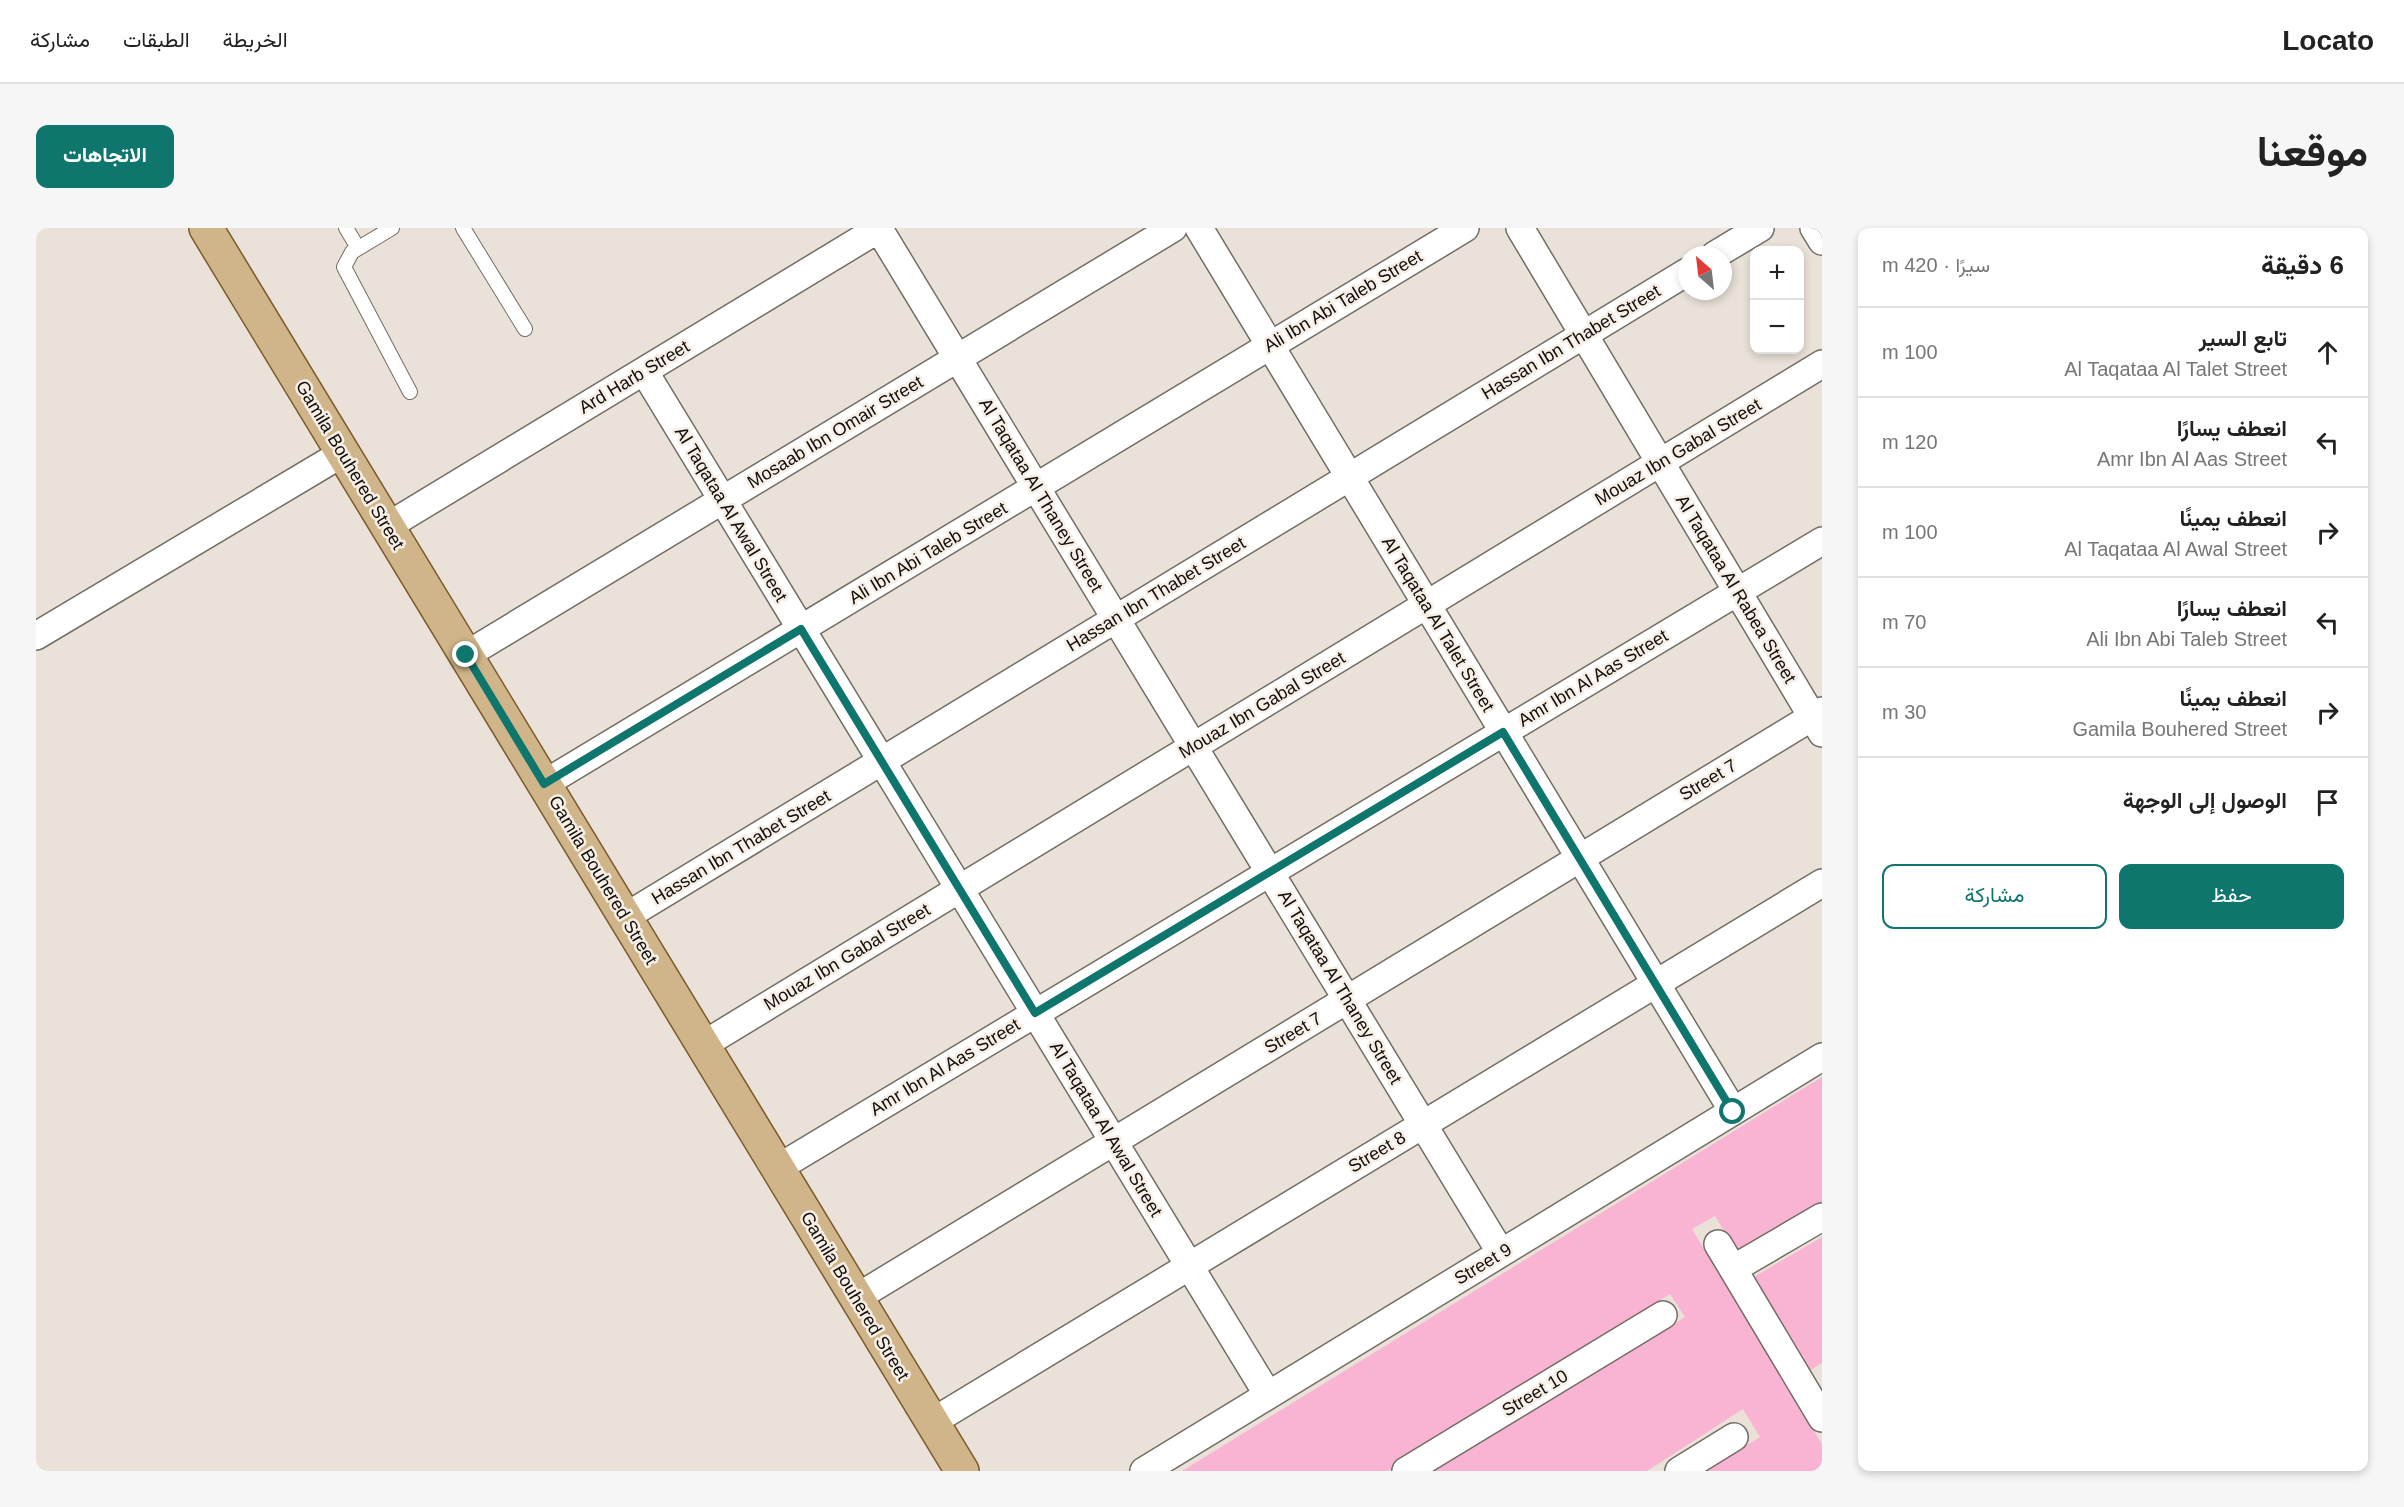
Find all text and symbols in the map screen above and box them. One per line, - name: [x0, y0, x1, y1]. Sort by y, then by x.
- text: Locato: [2282, 25, 2374, 56]
- text: مشاركة: [30, 28, 90, 51]
- text: الطبقات: [123, 28, 190, 51]
- text: الخريطة: [223, 28, 288, 51]
- button: الاتجاهات: [36, 125, 174, 188]
- text: موقعنا: [2257, 128, 2368, 175]
- street label: Ali Ibn Abi Taleb Street: [1260, 246, 1426, 356]
- north arrow: [1678, 246, 1732, 300]
- map controls: [1750, 246, 1804, 354]
- button: +: [1750, 246, 1804, 300]
- text: 6 دقيقة: [2261, 250, 2344, 280]
- text: سيرًا · 420 m: [1882, 254, 1990, 276]
- street label: Hassan Ibn Thabet Street: [1478, 281, 1664, 403]
- button: −: [1750, 300, 1804, 354]
- text: تابع السير: [2199, 326, 2287, 351]
- street label: Ard Harb Street: [575, 336, 693, 418]
- icon: ahead: [2311, 336, 2344, 369]
- text: 100 m: [1882, 341, 1938, 363]
- text: Al Taqataa Al Talet Street: [2064, 358, 2287, 380]
- street label: Mosaab Ibn Omair Street: [744, 372, 926, 492]
- street label: Gamila Bouhered Street: [292, 377, 408, 553]
- street label: Al Taqataa Al Thaney Street: [975, 394, 1107, 596]
- street label: Mouaz Ibn Gabal Street: [1591, 394, 1765, 510]
- text: انعطف يسارًا: [2177, 416, 2287, 441]
- street label: Al Taqataa Al Awal Street: [671, 423, 791, 605]
- icon: left: [2311, 426, 2344, 459]
- text: 120 m: [1882, 431, 1938, 453]
- text: Amr Ibn Al Aas Street: [2097, 448, 2287, 470]
- street label: Al Taqataa Al Rabea Street: [1672, 491, 1800, 687]
- street label: Ali Ibn Abi Taleb Street: [845, 498, 1011, 608]
- text: انعطف يمينًا: [2179, 506, 2287, 531]
- icon: right: [2311, 516, 2344, 549]
- text: 100 m: [1882, 521, 1938, 543]
- street label: Hassan Ibn Thabet Street: [1063, 533, 1249, 655]
- street label: Al Taqataa Al Talet Street: [1378, 533, 1498, 715]
- text: Al Taqataa Al Awal Street: [2064, 538, 2287, 560]
- text: انعطف يسارًا: [2177, 596, 2287, 621]
- icon: left: [2311, 606, 2344, 639]
- text: 70 m: [1882, 611, 1926, 633]
- street label: Amr Ibn Al Aas Street: [1515, 625, 1671, 731]
- text: Ali Ibn Abi Taleb Street: [2086, 628, 2287, 650]
- route end: [452, 641, 478, 667]
- street label: Mouaz Ibn Gabal Street: [1175, 647, 1349, 763]
- text: انعطف يمينًا: [2179, 686, 2287, 711]
- icon: right: [2311, 696, 2344, 729]
- text: 30 m: [1882, 701, 1926, 723]
- text: Gamila Bouhered Street: [2072, 718, 2287, 740]
- street label: Street 7: [1676, 755, 1740, 805]
- street label: Hassan Ibn Thabet Street: [648, 786, 834, 908]
- icon: arrive: [2311, 786, 2344, 819]
- text: الوصول إلى الوجهة: [2123, 788, 2287, 813]
- street label: Gamila Bouhered Street: [545, 792, 661, 968]
- button: مشاركة: [1882, 864, 2107, 929]
- button: حفظ: [2119, 864, 2344, 929]
- street label: Al Taqataa Al Thaney Street: [1274, 886, 1406, 1088]
- street label: Mouaz Ibn Gabal Street: [760, 899, 934, 1015]
- street label: Street 7: [1261, 1008, 1325, 1058]
- street label: Amr Ibn Al Aas Street: [867, 1014, 1023, 1120]
- street label: Al Taqataa Al Awal Street: [1046, 1038, 1166, 1220]
- route start: [1719, 1098, 1745, 1124]
- street label: Street 8: [1345, 1127, 1409, 1177]
- street label: Gamila Bouhered Street: [797, 1208, 913, 1384]
- street label: Street 9: [1451, 1239, 1515, 1289]
- street label: Street 10: [1499, 1366, 1571, 1420]

